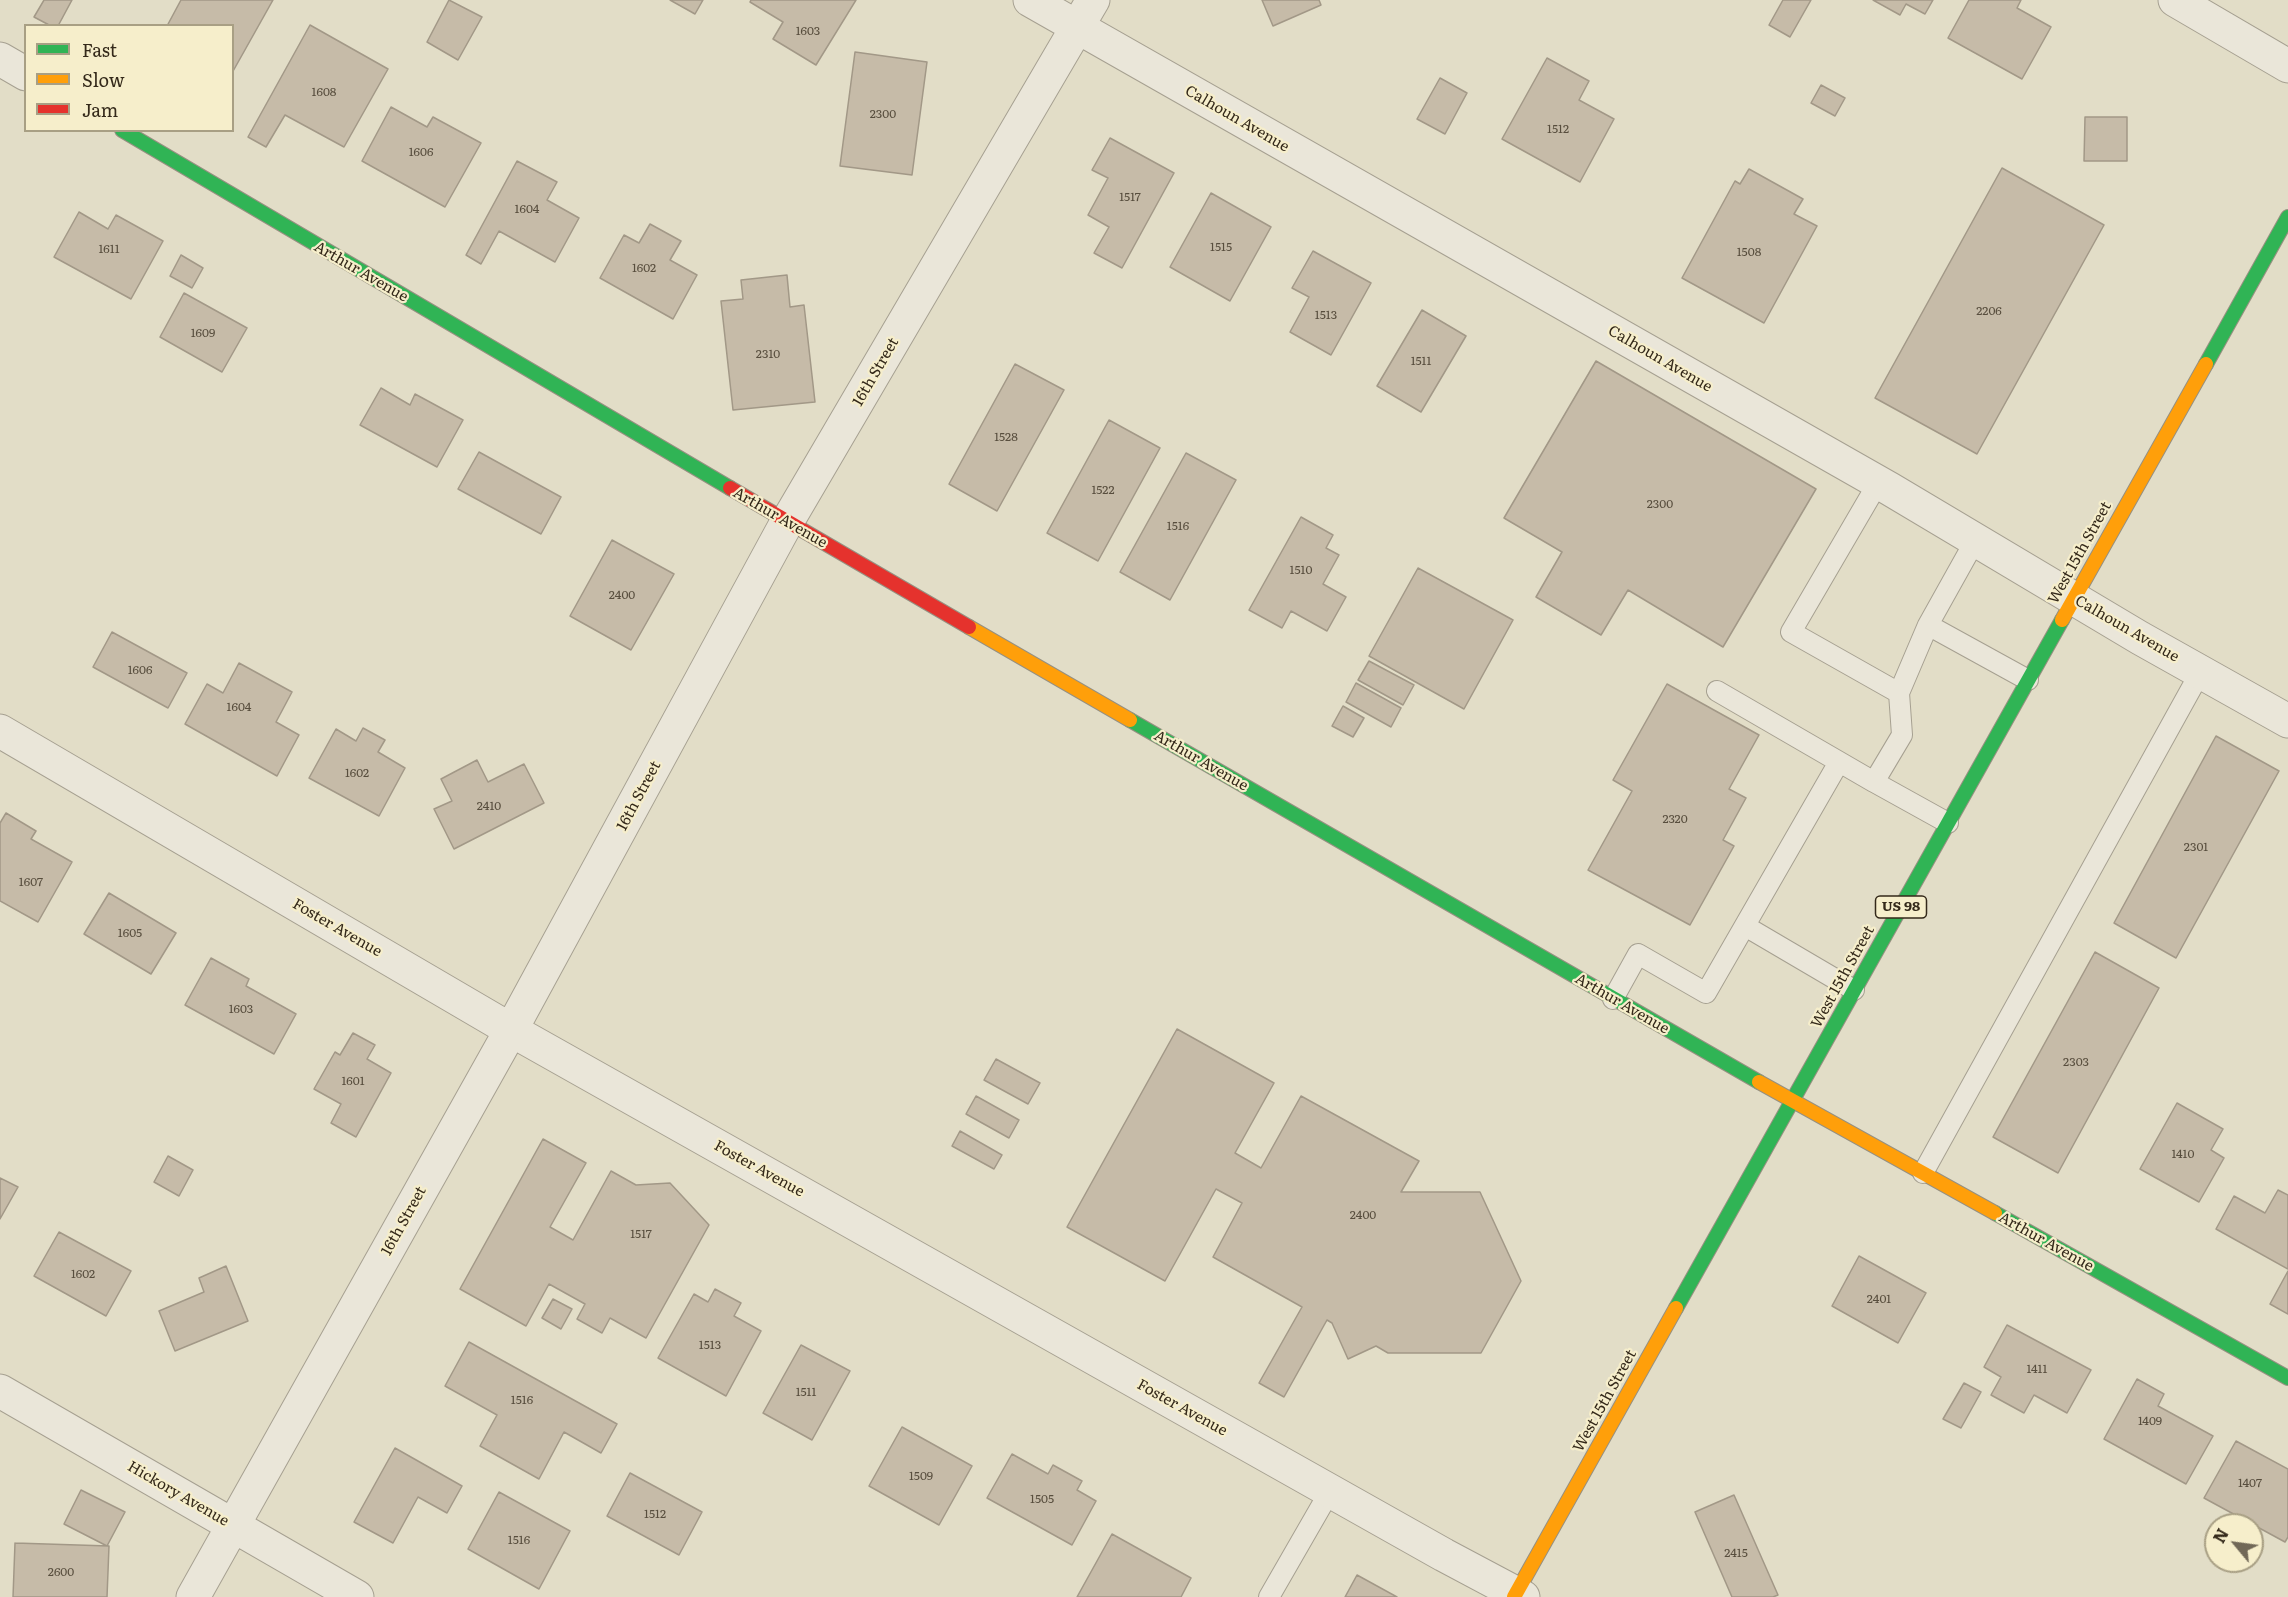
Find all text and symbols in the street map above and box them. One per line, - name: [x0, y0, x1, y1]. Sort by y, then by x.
- legend: [24, 24, 234, 132]
- house number: 1603: [796, 24, 820, 38]
- text: Fast: [82, 36, 117, 63]
- text: Slow: [82, 66, 124, 93]
- street label: Calhoun Avenue: [1182, 82, 1292, 156]
- house number: 1608: [312, 85, 336, 99]
- text: Jam: [82, 96, 118, 123]
- house number: 2300: [870, 107, 896, 121]
- house number: 1512: [1547, 122, 1569, 136]
- house number: 1606: [409, 145, 433, 159]
- house number: 1517: [1119, 190, 1141, 204]
- house number: 1604: [515, 202, 539, 216]
- street label: Arthur Avenue: [311, 238, 411, 306]
- house number: 1515: [1210, 240, 1232, 254]
- house number: 1611: [98, 242, 120, 256]
- house number: 1508: [1737, 245, 1761, 259]
- house number: 1602: [632, 261, 656, 275]
- house number: 2206: [1976, 304, 2002, 318]
- house number: 1513: [1315, 308, 1337, 322]
- street label: Calhoun Avenue: [1605, 322, 1715, 396]
- house number: 1609: [191, 326, 215, 340]
- street label: 16th Street: [849, 335, 903, 409]
- house number: 2310: [756, 347, 780, 361]
- house number: 1511: [1411, 354, 1431, 368]
- house number: 1528: [994, 430, 1018, 444]
- house number: 1522: [1091, 483, 1115, 497]
- street label: Arthur Avenue: [730, 484, 830, 552]
- house number: 2300: [1647, 497, 1673, 511]
- street label: West 15th Street: [2045, 499, 2115, 607]
- house number: 1516: [1167, 519, 1189, 533]
- house number: 1510: [1290, 563, 1312, 577]
- house number: 2400: [609, 588, 635, 602]
- street label: Calhoun Avenue: [2072, 592, 2182, 666]
- house number: 1606: [128, 663, 152, 677]
- house number: 1604: [227, 700, 251, 714]
- street label: Arthur Avenue: [1151, 727, 1251, 795]
- street label: 16th Street: [613, 758, 665, 834]
- house number: 1602: [345, 766, 369, 780]
- house number: 2410: [477, 799, 501, 813]
- house number: 2320: [1662, 812, 1688, 826]
- house number: 2301: [2184, 840, 2208, 854]
- house number: 1607: [19, 875, 43, 889]
- street label: Foster Avenue: [289, 895, 385, 961]
- road number: US 98: [1876, 896, 1926, 918]
- street label: West 15th Street: [1808, 923, 1878, 1031]
- house number: 1605: [118, 926, 142, 940]
- street label: Arthur Avenue: [1572, 970, 1672, 1038]
- house number: 1603: [229, 1002, 253, 1016]
- house number: 2303: [2063, 1055, 2089, 1069]
- house number: 1601: [341, 1074, 365, 1088]
- street label: Foster Avenue: [711, 1137, 807, 1201]
- house number: 1410: [2172, 1147, 2194, 1161]
- street label: 16th Street: [378, 1183, 430, 1259]
- house number: 2400: [1350, 1208, 1376, 1222]
- street label: Arthur Avenue: [1995, 1209, 2097, 1275]
- house number: 1517: [630, 1227, 652, 1241]
- house number: 1602: [71, 1267, 95, 1281]
- house number: 2401: [1867, 1292, 1891, 1306]
- house number: 1513: [699, 1338, 721, 1352]
- street label: West 15th Street: [1570, 1347, 1640, 1455]
- house number: 1411: [2027, 1362, 2047, 1376]
- street label: Foster Avenue: [1134, 1376, 1230, 1440]
- house number: 1511: [796, 1385, 816, 1399]
- house number: 1516: [511, 1393, 533, 1407]
- house number: 1409: [2138, 1414, 2162, 1428]
- street label: Hickory Avenue: [124, 1458, 232, 1530]
- house number: 1509: [909, 1469, 933, 1483]
- house number: 1407: [2238, 1476, 2262, 1490]
- house number: 1505: [1030, 1492, 1054, 1506]
- house number: 1512: [644, 1507, 666, 1521]
- north arrow: [2204, 1513, 2264, 1573]
- text: N: [2206, 1524, 2234, 1547]
- house number: 1516: [508, 1533, 530, 1547]
- house number: 2415: [1724, 1546, 1748, 1560]
- house number: 2600: [48, 1565, 74, 1579]

